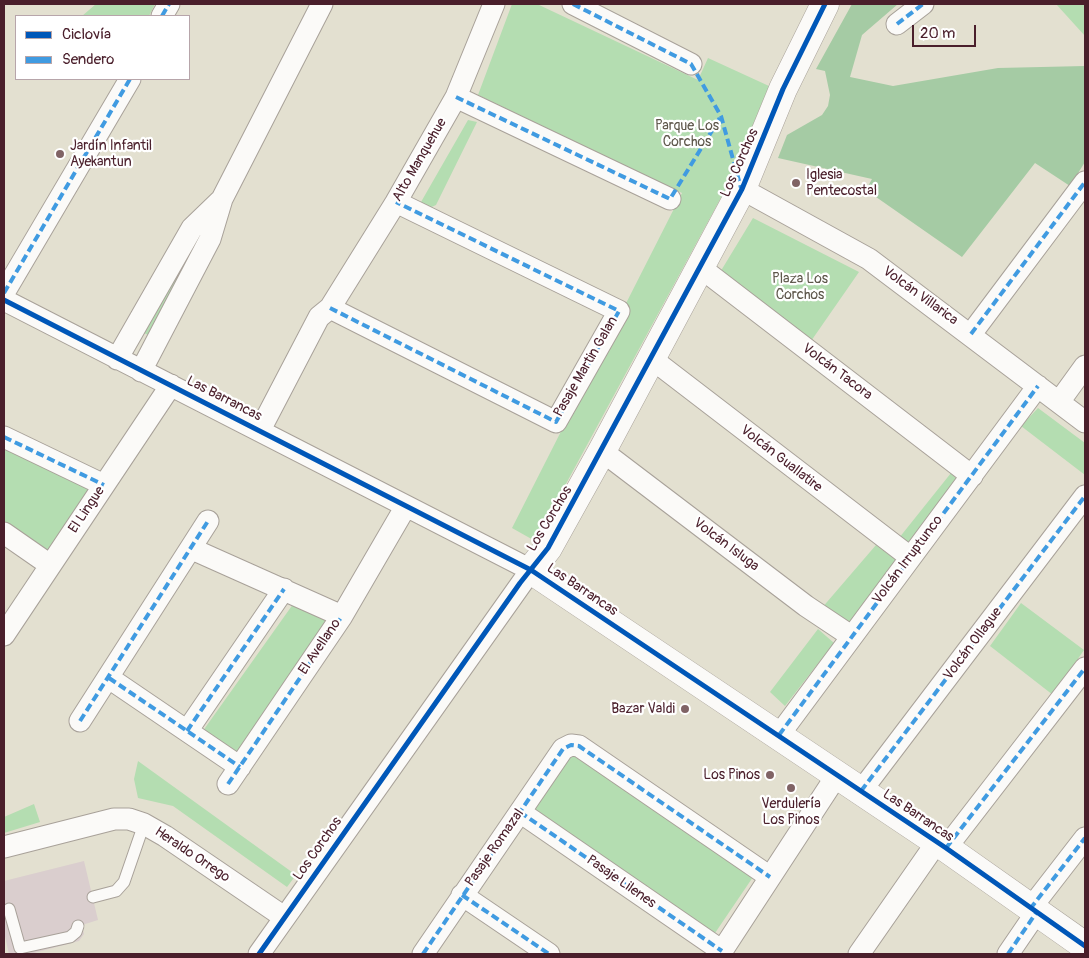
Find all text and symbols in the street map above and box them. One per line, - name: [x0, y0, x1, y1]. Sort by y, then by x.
- legend: [15, 15, 190, 80]
- scale bar: [914, 15, 978, 47]
- text: 20 m: [920, 24, 955, 43]
- text: Ciclovía: [62, 25, 111, 44]
- text: Sendero: [62, 50, 114, 69]
- street label: Alto Manquehue: [389, 115, 451, 205]
- park label: Parque Los Corchos: [655, 118, 719, 150]
- street label: Los Corchos: [717, 126, 763, 200]
- place label: Jardín Infantil Ayekantun: [70, 138, 152, 170]
- marker: Jardín Infantil Ayekantun: [54, 148, 66, 160]
- place label: Iglesia Pentecostal: [806, 167, 877, 200]
- marker: Iglesia Pentecostal: [790, 177, 802, 189]
- street label: Volcán Villarica: [879, 263, 961, 329]
- park label: Plaza Los Corchos: [772, 271, 828, 304]
- street label: Pasaje Martin Galan: [550, 314, 622, 420]
- street label: Volcán Tacora: [799, 340, 875, 404]
- street label: Las Barrancas: [184, 373, 264, 425]
- street label: Volcán Guallatire: [737, 422, 825, 496]
- street label: El Lingue: [65, 483, 109, 537]
- street label: Los Corchos: [524, 483, 576, 555]
- street label: Volcán Irruptunco: [869, 512, 947, 608]
- street label: Volcán Isluga: [690, 515, 762, 575]
- street label: Las Barrancas: [543, 560, 621, 620]
- street label: Volcán Ollague: [940, 604, 1006, 684]
- street label: El Avellano: [295, 616, 345, 678]
- place label: Bazar Valdi: [611, 701, 675, 717]
- marker: Bazar Valdi: [679, 703, 691, 715]
- place label: Los Pinos: [703, 767, 760, 783]
- marker: Los Pinos: [764, 769, 776, 781]
- marker: Verdulería Los Pinos: [785, 782, 797, 794]
- street label: Las Barrancas: [879, 786, 957, 846]
- place label: Verdulería Los Pinos: [761, 796, 821, 829]
- street label: Pasaje Romazal: [462, 806, 528, 890]
- street label: Los Corchos: [290, 814, 346, 884]
- street label: Heraldo Orrego: [151, 824, 233, 886]
- street label: Pasaje Lilenes: [583, 852, 659, 912]

